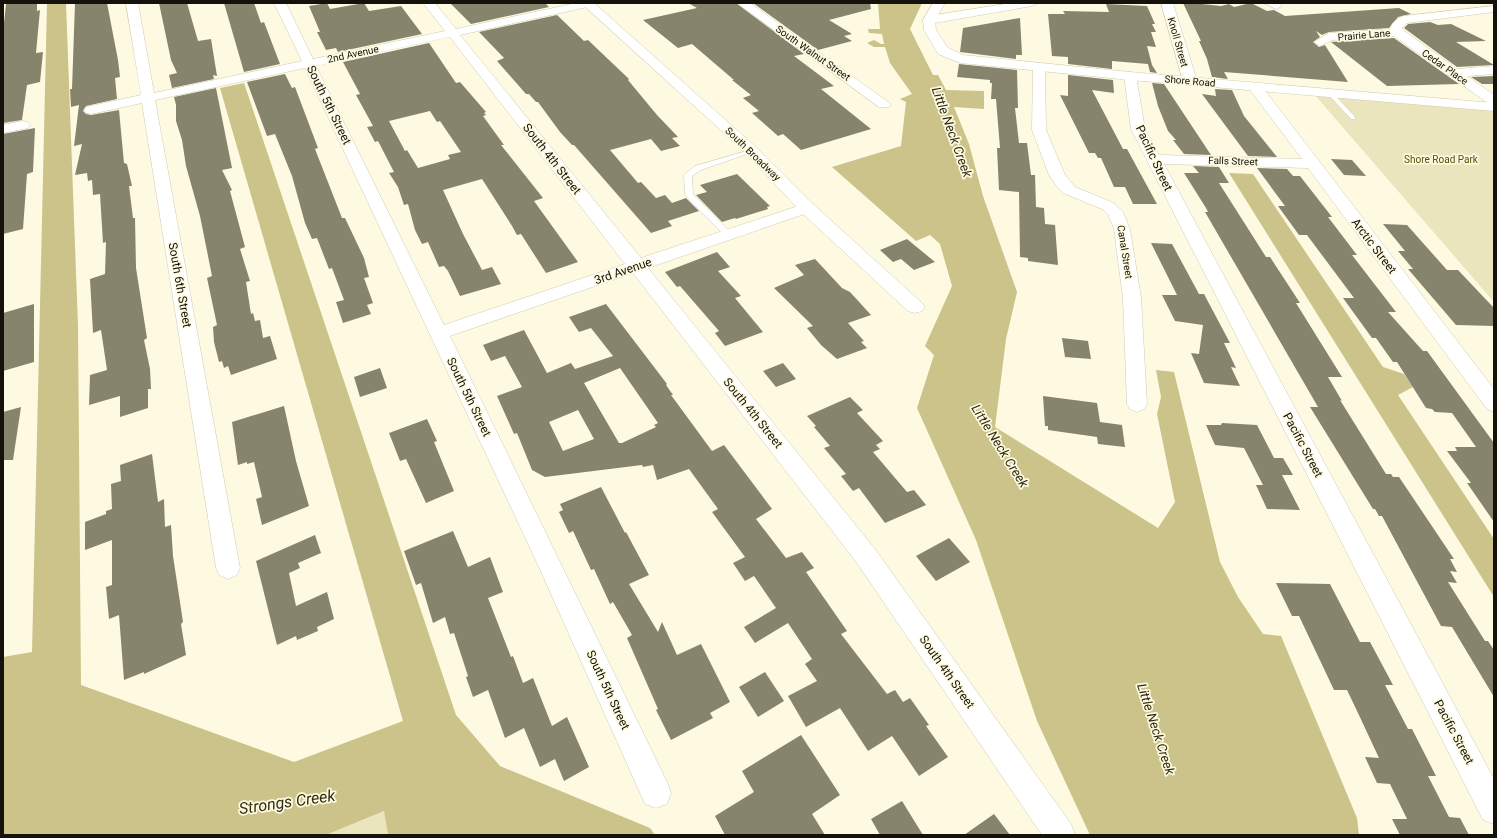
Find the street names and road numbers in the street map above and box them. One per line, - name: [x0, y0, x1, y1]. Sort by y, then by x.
- street label: Knoll Street: [1166, 16, 1190, 68]
- street label: South Walnut Street: [774, 23, 852, 83]
- street label: Prairie Lane: [1337, 27, 1391, 43]
- street label: 2nd Avenue: [326, 43, 380, 65]
- street label: Cedar Place: [1420, 47, 1470, 87]
- street label: South 5th Street: [304, 63, 354, 147]
- street label: Shore Road: [1164, 73, 1216, 89]
- street label: South 4th Street: [520, 121, 584, 197]
- street label: Pacific Street: [1133, 123, 1175, 193]
- street label: South Broadway: [723, 125, 783, 183]
- street label: Falls Street: [1208, 155, 1258, 167]
- street label: Arctic Street: [1349, 216, 1399, 277]
- street label: Canal Street: [1115, 224, 1135, 280]
- street label: South 6th Street: [166, 241, 194, 329]
- street label: 3rd Avenue: [593, 255, 653, 287]
- street label: South 5th Street: [444, 355, 494, 439]
- street label: South 4th Street: [720, 375, 786, 451]
- street label: Pacific Street: [1280, 410, 1326, 480]
- street label: South 4th Street: [917, 633, 977, 711]
- street label: South 5th Street: [583, 648, 633, 732]
- street label: Pacific Street: [1431, 697, 1477, 767]

